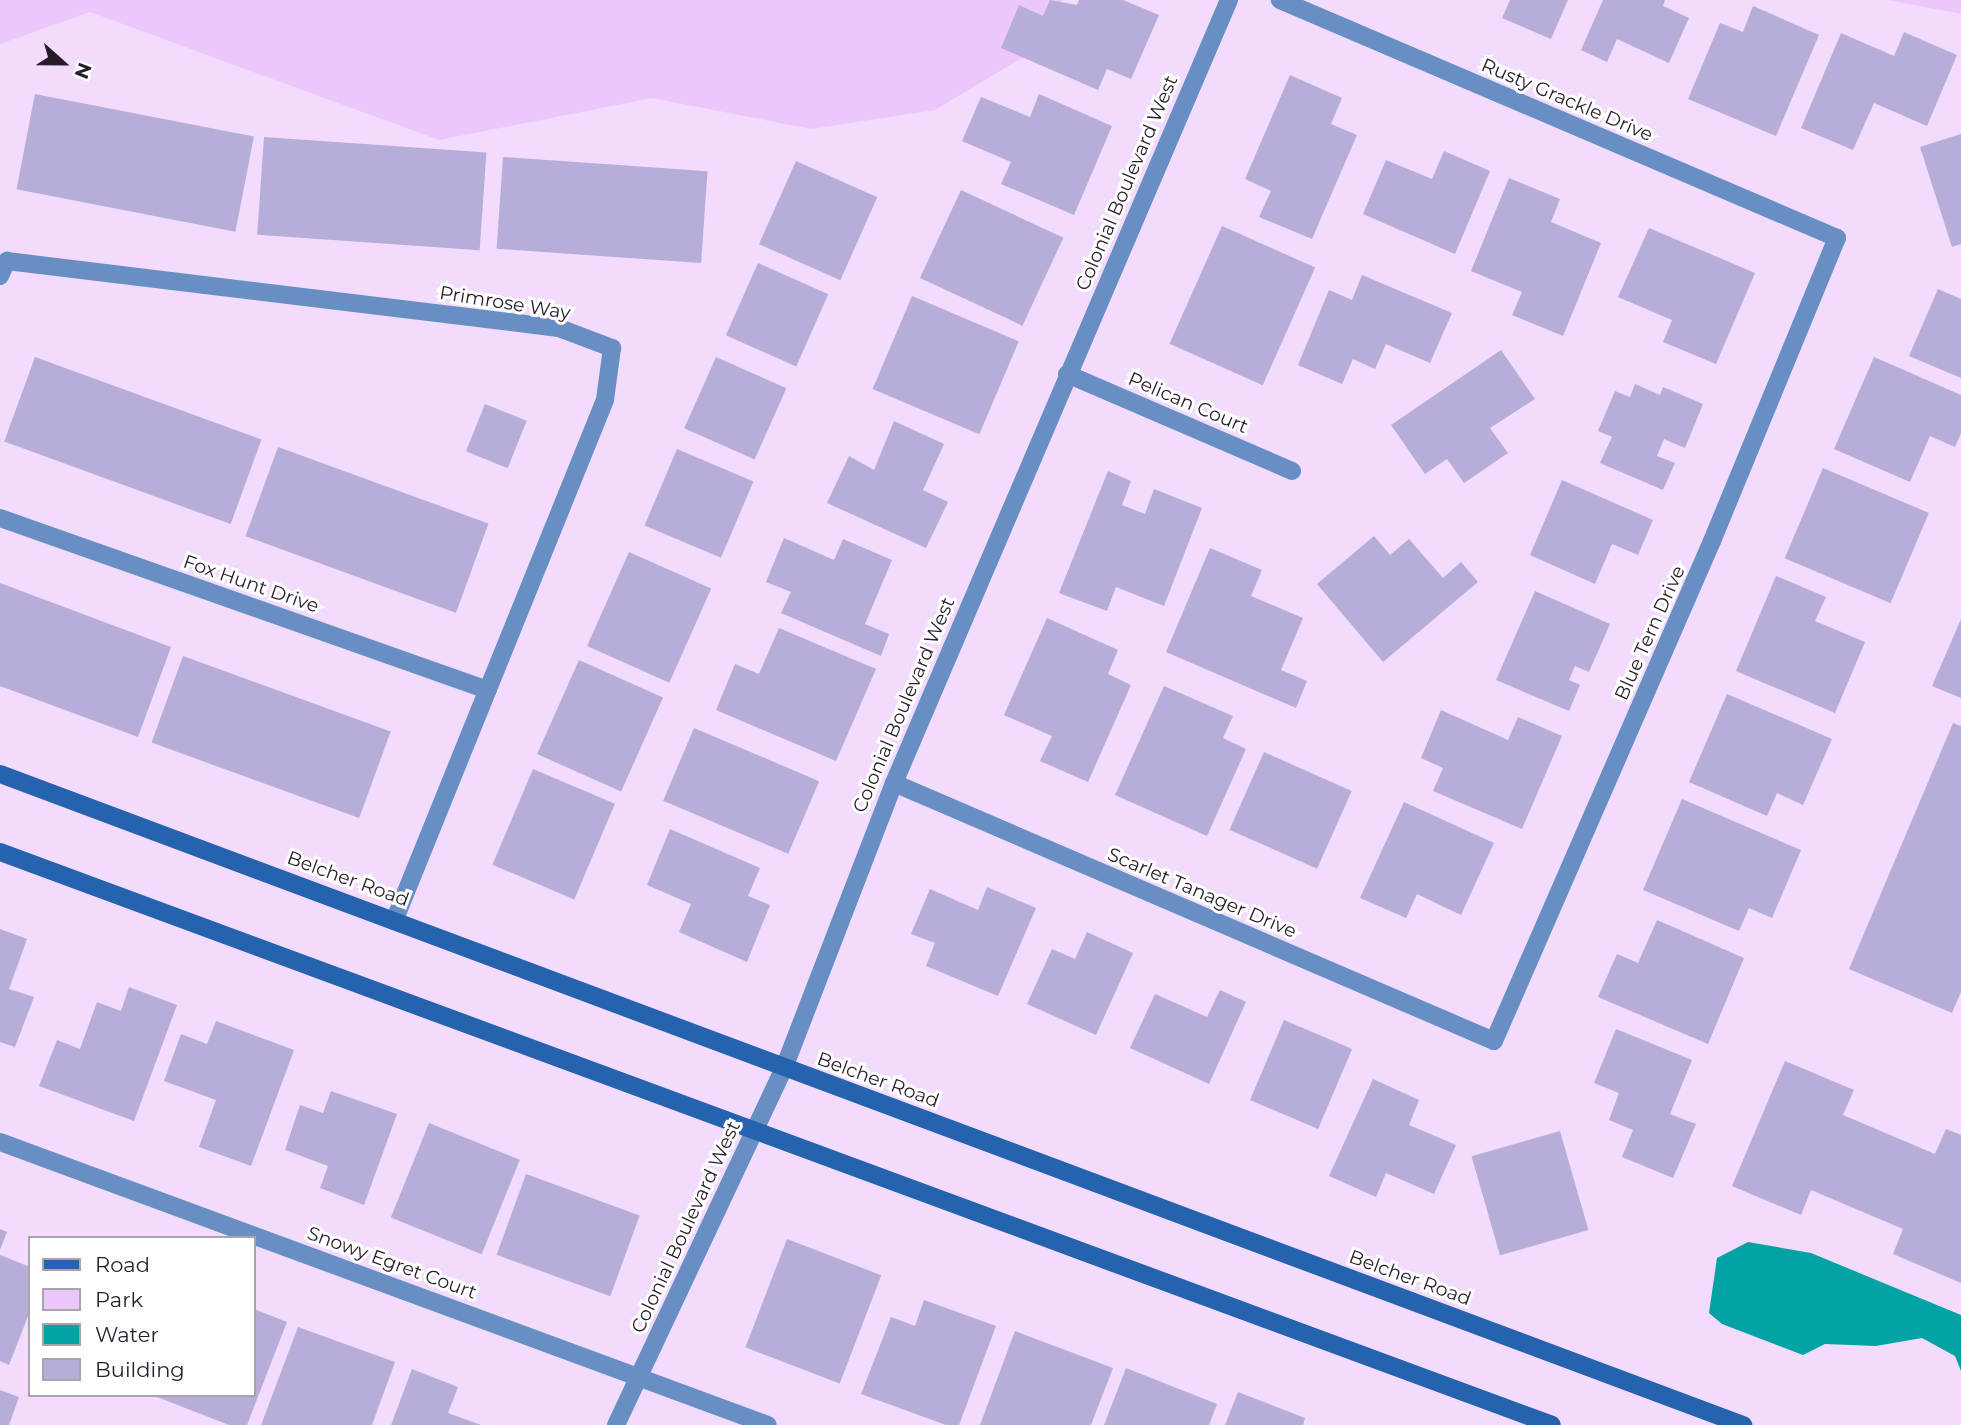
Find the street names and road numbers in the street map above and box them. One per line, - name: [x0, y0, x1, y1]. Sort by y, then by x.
- street label: Rusty Grackle Drive: [1478, 54, 1656, 146]
- street label: Colonial Boulevard West: [1071, 72, 1183, 294]
- street label: Primrose Way: [438, 281, 572, 325]
- street label: Pelican Court: [1125, 367, 1251, 439]
- street label: Fox Hunt Drive: [180, 550, 322, 618]
- street label: Blue Tern Drive: [1610, 562, 1690, 704]
- street label: Colonial Boulevard West: [848, 594, 960, 816]
- street label: Scarlet Tanager Drive: [1104, 843, 1300, 943]
- street label: Belcher Road: [284, 846, 412, 912]
- street label: Belcher Road: [814, 1047, 942, 1113]
- street label: Colonial Boulevard West: [627, 1117, 745, 1337]
- street label: Snowy Egret Court: [304, 1222, 480, 1304]
- street label: Belcher Road: [1346, 1245, 1474, 1311]

